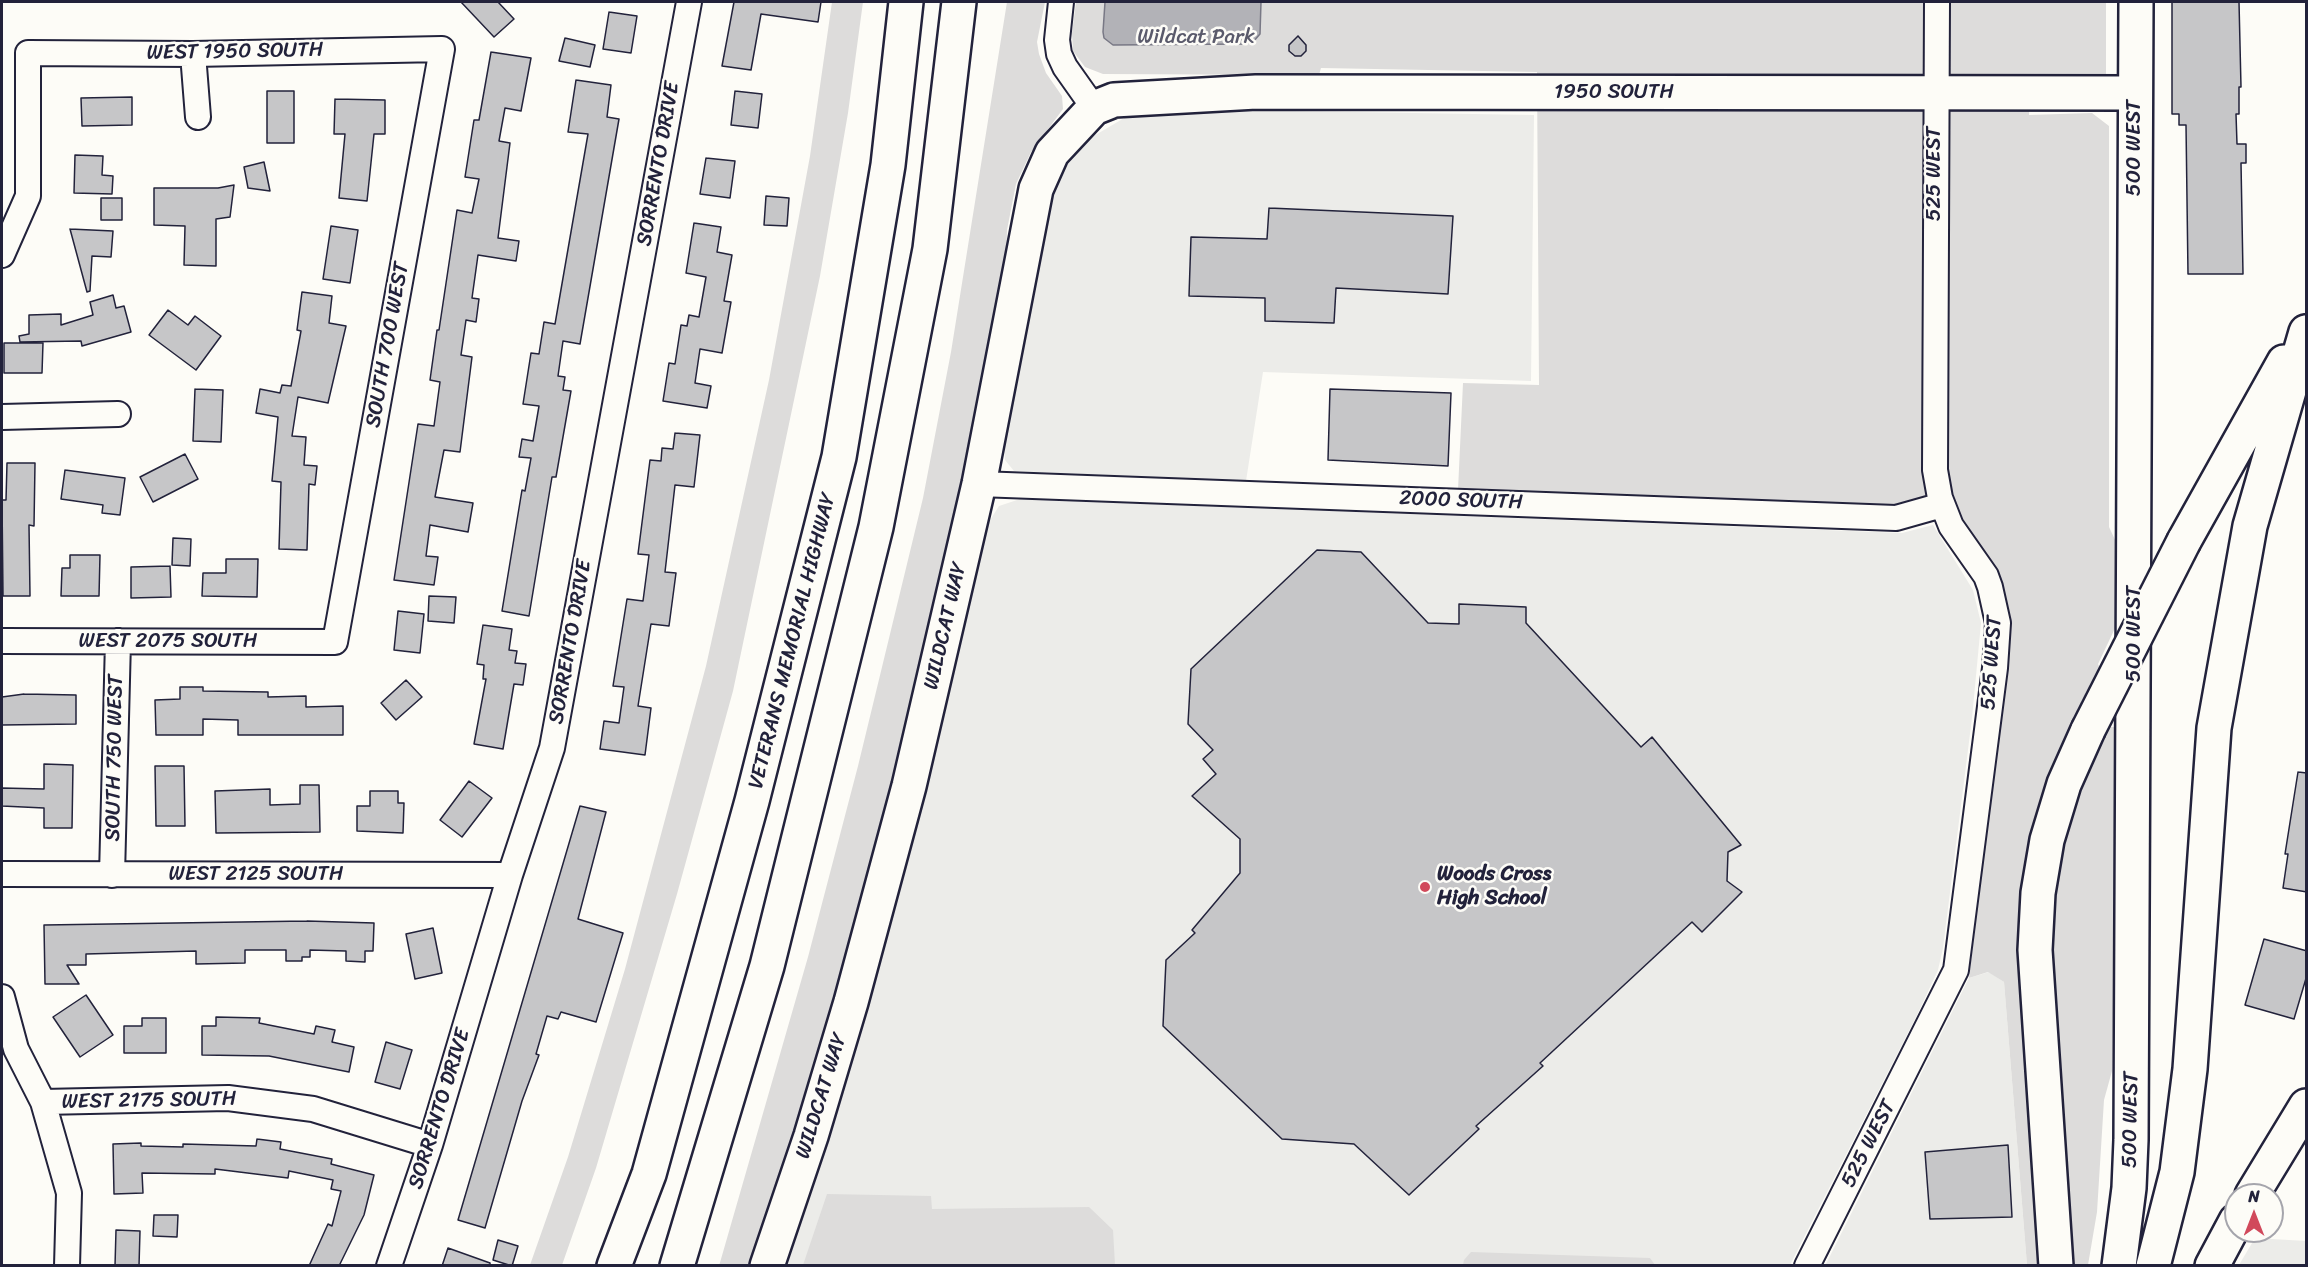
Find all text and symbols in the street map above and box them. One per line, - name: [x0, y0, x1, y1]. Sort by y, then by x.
- park label: Wildcat Park: [1137, 25, 1255, 51]
- street label: WEST 1950 SOUTH: [146, 38, 324, 66]
- street label: SORRENTO DRIVE: [632, 80, 686, 248]
- street label: 1950 SOUTH: [1554, 80, 1674, 106]
- street label: 500 WEST: [2122, 100, 2148, 196]
- street label: 525 WEST: [1922, 127, 1948, 221]
- street label: SOUTH 700 WEST: [361, 260, 415, 430]
- street label: 2000 SOUTH: [1399, 486, 1523, 516]
- street label: VETERANS MEMORIAL HIGHWAY: [744, 490, 842, 792]
- street label: SORRENTO DRIVE: [544, 558, 598, 726]
- street label: WILDCAT WAY: [919, 560, 973, 692]
- street label: 500 WEST: [2122, 586, 2148, 682]
- street label: 525 WEST: [1976, 615, 2008, 711]
- street label: WEST 2075 SOUTH: [78, 629, 258, 655]
- street label: SOUTH 750 WEST: [101, 674, 129, 842]
- street label: WEST 2125 SOUTH: [169, 862, 343, 888]
- place label: Woods Cross High School: [1437, 862, 1551, 912]
- marker: Woods Cross High School: [1418, 880, 1432, 894]
- street label: SORRENTO DRIVE: [404, 1026, 476, 1192]
- street label: WILDCAT WAY: [791, 1030, 853, 1162]
- street label: 500 WEST: [2118, 1072, 2144, 1168]
- street label: WEST 2175 SOUTH: [61, 1087, 237, 1115]
- street label: 525 WEST: [1836, 1096, 1902, 1192]
- text: N: [2248, 1182, 2260, 1211]
- north arrow: [2224, 1183, 2284, 1243]

